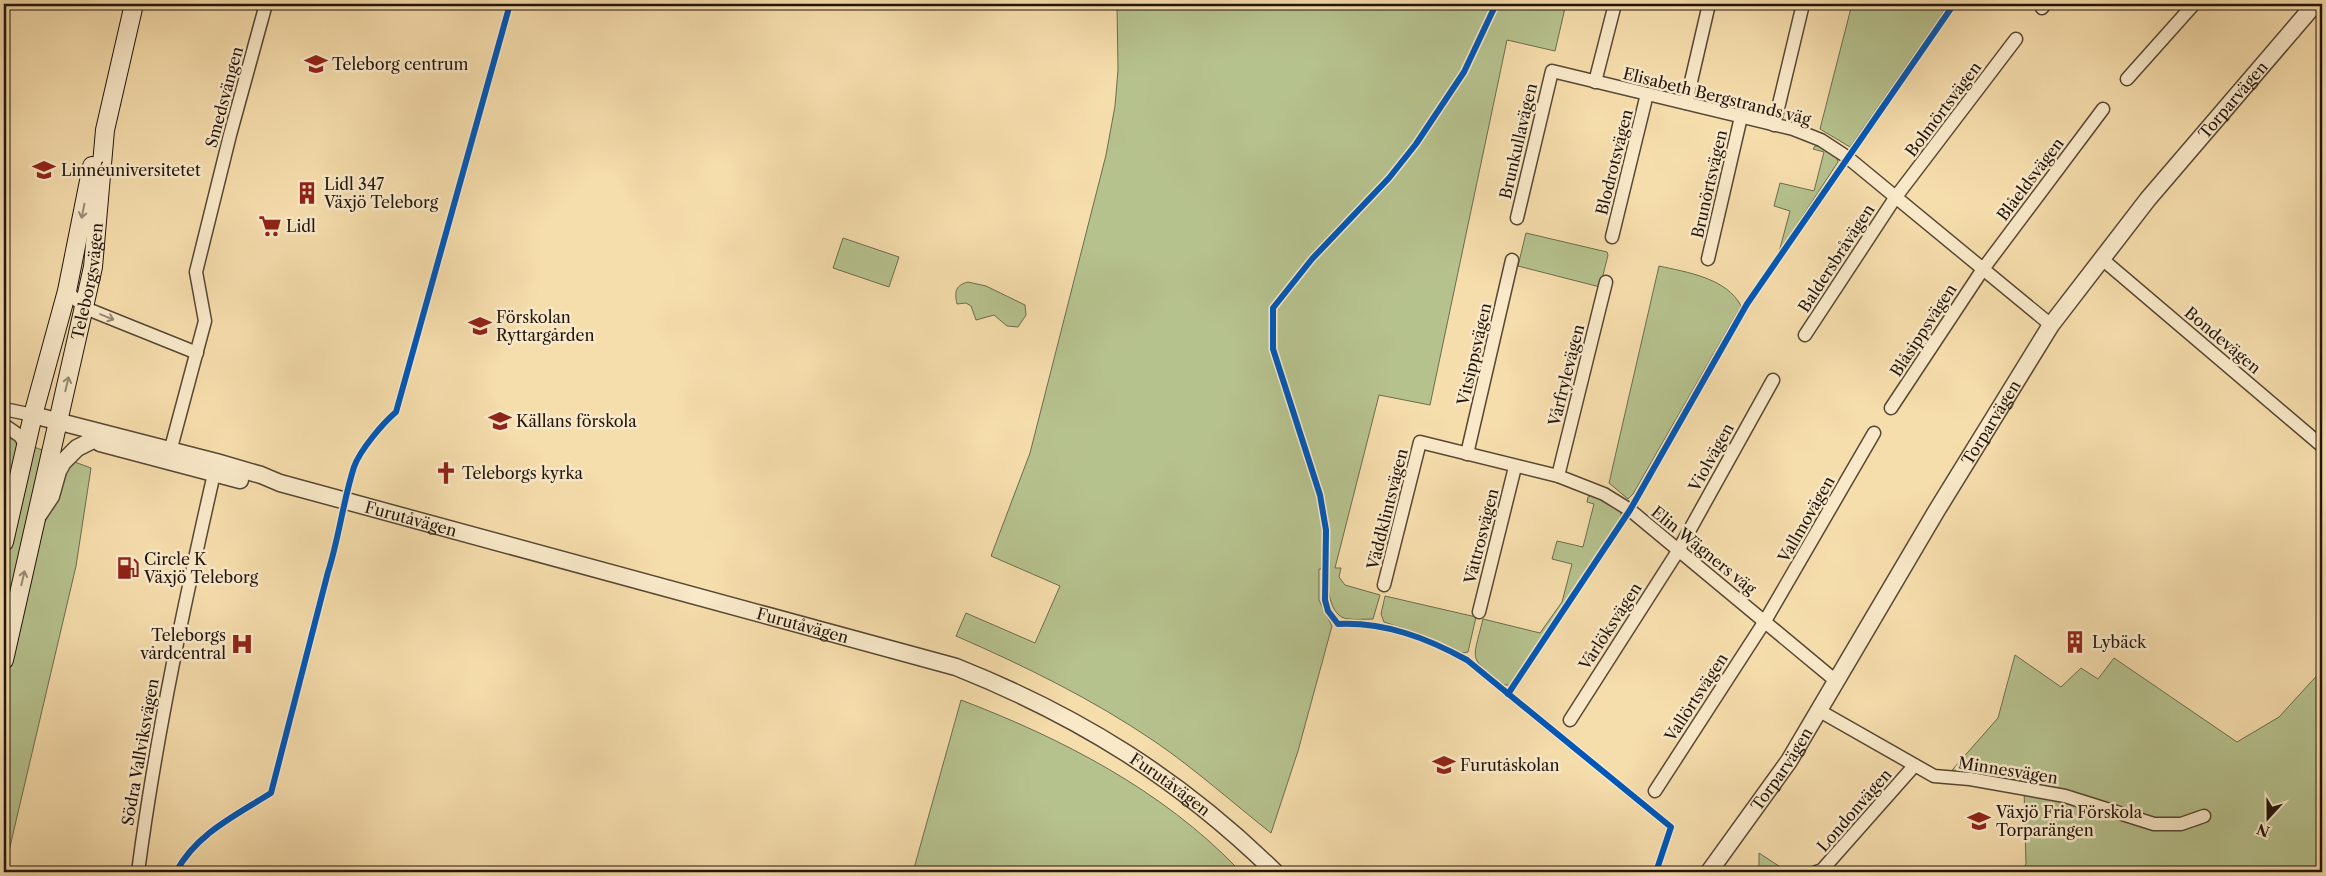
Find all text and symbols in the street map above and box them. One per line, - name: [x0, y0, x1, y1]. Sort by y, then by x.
- street label: Smedsvängen: [201, 44, 247, 150]
- school or university icon: Teleborg centrum: [303, 51, 329, 77]
- place label: Teleborg centrum: [332, 54, 469, 74]
- street label: Torparvägen: [2194, 57, 2272, 143]
- street label: Bolmörtsvägen: [1901, 58, 1985, 160]
- street label: Elisabeth Bergstrands väg: [1621, 63, 1814, 129]
- street label: Brunkullavägen: [1495, 81, 1541, 201]
- street label: Blodrotsvägen: [1591, 107, 1637, 217]
- street label: Brunörtsvägen: [1687, 128, 1731, 240]
- street label: Blåeldsvägen: [1992, 134, 2068, 224]
- school or university icon: Linnéuniversitetet: [31, 157, 57, 183]
- place label: Linnéuniversitetet: [61, 160, 201, 180]
- place label: Lidl 347 Växjö Teleborg: [323, 174, 439, 212]
- building icon: Lidl 347 Växjö Teleborg: [294, 180, 320, 206]
- street label: Baldersbråvägen: [1794, 200, 1878, 316]
- one-way arrow: [78, 202, 88, 218]
- supermarket icon: Lidl: [257, 213, 283, 239]
- place label: Lidl: [286, 216, 316, 236]
- street label: Teleborgsvägen: [67, 222, 107, 342]
- street label: Blåsippsvägen: [1886, 280, 1960, 380]
- street label: Vitsippsvägen: [1452, 301, 1495, 408]
- street label: Bondevägen: [2181, 302, 2265, 378]
- place label: Förskolan Ryttargården: [496, 307, 595, 345]
- one-way arrow: [99, 313, 114, 322]
- school or university icon: Förskolan Ryttargården: [467, 313, 493, 339]
- street label: Vårfrylevägen: [1543, 322, 1588, 429]
- street label: Torparvägen: [1957, 376, 2025, 469]
- one-way arrow: [63, 377, 72, 393]
- school or university icon: Källans förskola: [487, 408, 513, 434]
- place label: Källans förskola: [516, 411, 637, 431]
- street label: Violvägen: [1684, 419, 1738, 495]
- street label: Väddklintsvägen: [1362, 446, 1412, 572]
- church icon: Teleborgs kyrka: [433, 460, 459, 486]
- place label: Teleborgs kyrka: [462, 463, 583, 483]
- street label: Vallmovägen: [1773, 472, 1839, 567]
- street label: Vättrosvägen: [1459, 486, 1502, 587]
- street label: Furutåvägen: [363, 497, 459, 541]
- street label: Elin Wägners väg: [1648, 502, 1761, 599]
- place label: Circle K Växjö Teleborg: [143, 549, 259, 587]
- fuel station icon: Circle K Växjö Teleborg: [115, 555, 141, 581]
- one-way arrow: [19, 571, 28, 587]
- street label: Vårlöksvägen: [1574, 579, 1646, 674]
- street label: Furutåvägen: [754, 603, 851, 647]
- place label: Teleborgs vårdcentral: [139, 625, 226, 663]
- building icon: Lybäck: [2062, 629, 2088, 655]
- hospital icon: Teleborgs vårdcentral: [229, 631, 255, 657]
- place label: Lybäck: [2092, 632, 2147, 652]
- street label: Vallörtsvägen: [1660, 649, 1732, 746]
- street label: Södra Vallviksvägen: [117, 677, 163, 827]
- street label: Torparvägen: [1746, 724, 1817, 815]
- street label: Furutåvägen: [1126, 748, 1215, 820]
- school or university icon: Furutåskolan: [1431, 752, 1457, 778]
- street label: Minnesvägen: [1957, 752, 2059, 788]
- place label: Furutåskolan: [1460, 755, 1560, 775]
- street label: Londonvägen: [1813, 764, 1895, 856]
- north arrow: [2244, 794, 2294, 844]
- place label: Växjö Fria Förskola Torparängen: [1995, 802, 2143, 840]
- school or university icon: Växjö Fria Förskola Torparängen: [1966, 808, 1992, 834]
- text: N: [2254, 820, 2272, 841]

